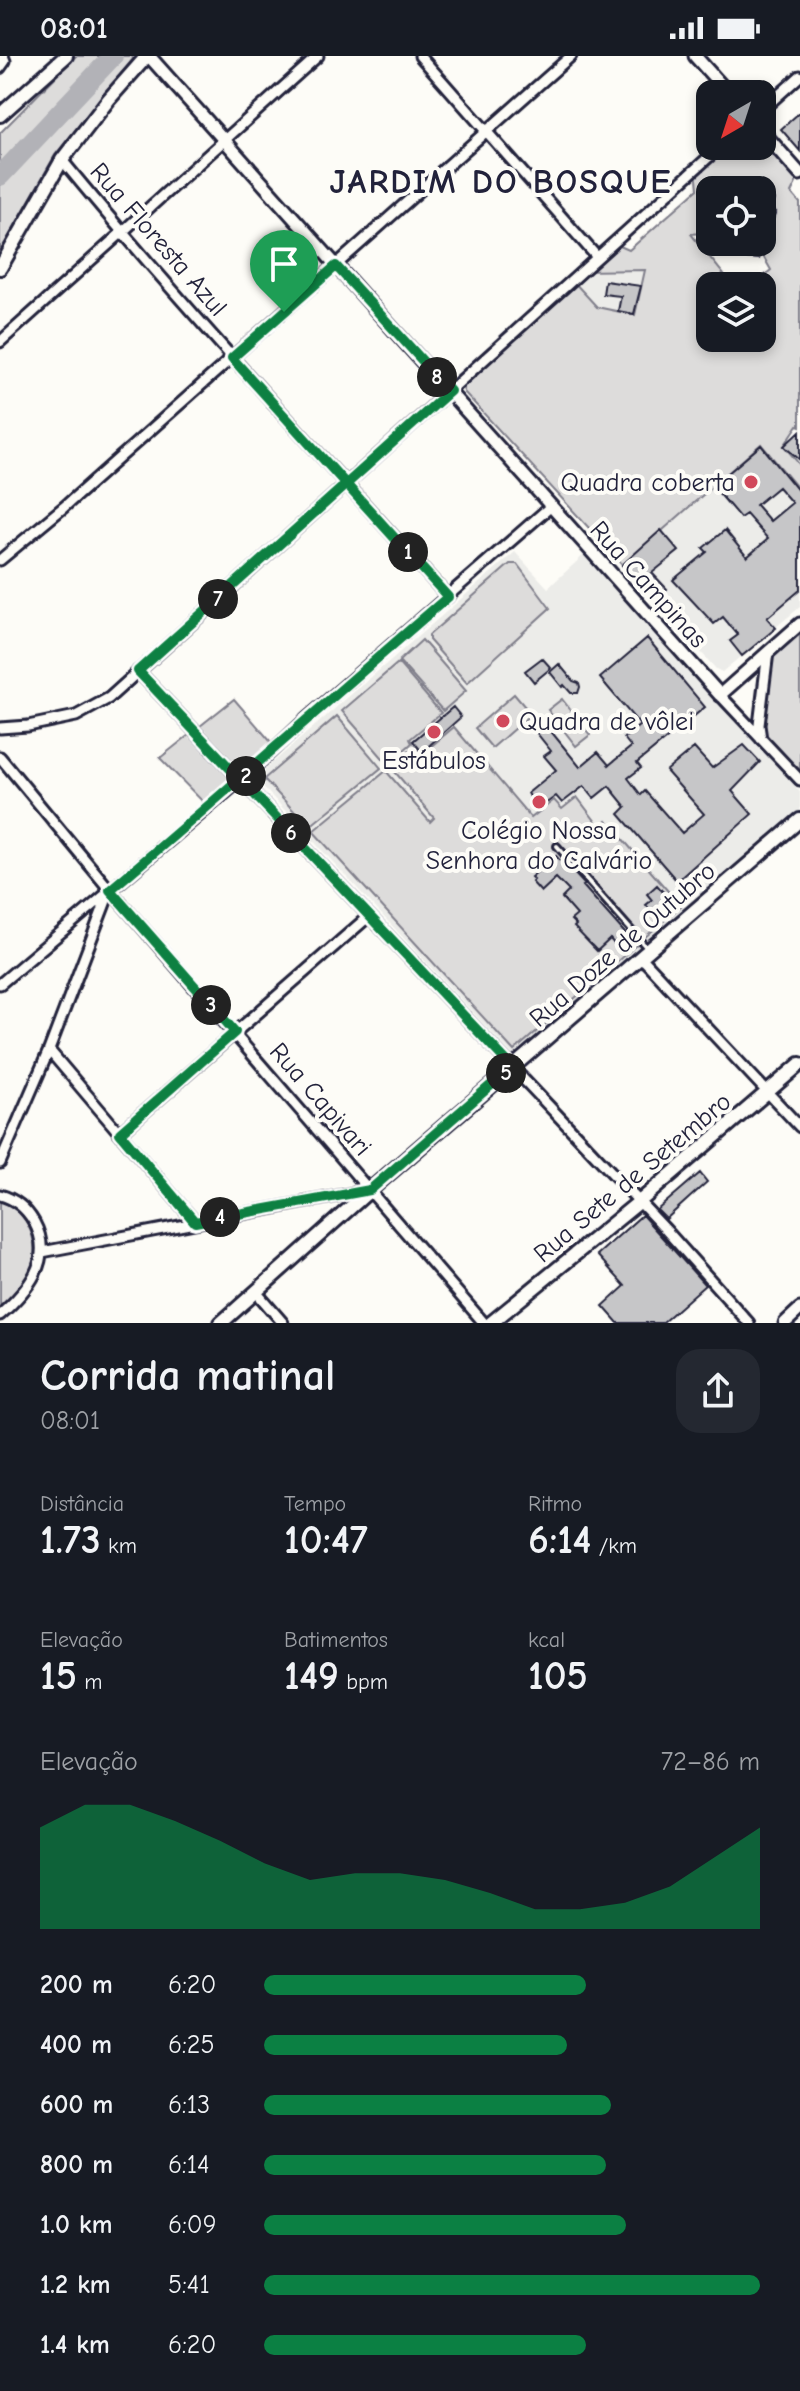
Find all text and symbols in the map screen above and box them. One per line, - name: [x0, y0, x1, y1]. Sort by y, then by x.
- text: 08:01: [40, 11, 108, 46]
- north arrow: [696, 80, 776, 160]
- map controls: [696, 80, 776, 352]
- street label: Rua Floresta Azul: [84, 157, 233, 322]
- district label: JARDIM DO BOSQUE: [330, 162, 672, 202]
- button: locate: [696, 176, 776, 256]
- pin: [250, 230, 318, 312]
- icon: arrive: [262, 242, 306, 286]
- button: layers: [696, 272, 776, 352]
- pin: 8: [417, 357, 457, 397]
- text: 8: [431, 364, 443, 390]
- place label: Quadra coberta: [561, 468, 735, 498]
- marker: Quadra coberta: [742, 473, 760, 491]
- street label: Rua Campinas: [584, 515, 713, 654]
- pin: 1: [388, 532, 428, 572]
- text: 1: [404, 539, 412, 565]
- pin: 7: [198, 579, 238, 619]
- text: 7: [213, 586, 223, 612]
- place label: Quadra de vôlei: [519, 707, 694, 737]
- marker: Quadra de vôlei: [494, 712, 512, 730]
- marker: Estábulos: [425, 723, 443, 741]
- place label: Estábulos: [382, 746, 486, 776]
- pin: 2: [226, 756, 266, 796]
- text: 2: [241, 763, 251, 789]
- marker: Colégio Nossa Senhora do Calvário: [530, 793, 548, 811]
- pin: 6: [271, 813, 311, 853]
- place label: Colégio Nossa Senhora do Calvário: [426, 816, 652, 876]
- text: 6: [285, 820, 297, 846]
- street label: Rua Doze de Outubro: [524, 856, 722, 1034]
- pin: 3: [191, 985, 231, 1025]
- text: 3: [206, 992, 216, 1018]
- street label: Rua Capivari: [263, 1037, 377, 1162]
- pin: 5: [486, 1053, 526, 1093]
- text: 5: [500, 1060, 512, 1086]
- street label: Rua Sete de Setembro: [528, 1086, 737, 1269]
- pin: 4: [200, 1197, 240, 1237]
- text: 4: [215, 1204, 225, 1230]
- button: share: [676, 1349, 760, 1433]
- text: Corrida matinal: [40, 1350, 335, 1401]
- text: 08:01: [40, 1406, 100, 1436]
- text: Distância: [40, 1491, 124, 1517]
- text: Tempo: [284, 1491, 346, 1517]
- text: Ritmo: [528, 1491, 582, 1517]
- text: 1.73: [40, 1517, 101, 1563]
- text: 10:47: [284, 1517, 368, 1563]
- text: 6:14: [528, 1517, 591, 1563]
- text: km: [101, 1533, 137, 1559]
- text: /km: [591, 1533, 637, 1559]
- text: Elevação: [40, 1627, 123, 1653]
- text: Batimentos: [284, 1627, 388, 1653]
- text: kcal: [528, 1627, 565, 1653]
- text: 15: [40, 1653, 77, 1699]
- text: 149: [284, 1653, 339, 1699]
- text: 105: [528, 1653, 588, 1699]
- text: m: [77, 1669, 103, 1695]
- text: bpm: [339, 1669, 388, 1695]
- text: Elevação: [40, 1747, 138, 1777]
- text: 72–86 m: [661, 1747, 760, 1777]
- text: 200 m: [40, 1970, 113, 2000]
- text: 6:20: [168, 1970, 216, 2000]
- text: 400 m: [40, 2030, 112, 2060]
- text: 6:25: [168, 2030, 215, 2060]
- text: 600 m: [40, 2090, 113, 2120]
- text: 6:13: [168, 2090, 210, 2120]
- text: 800 m: [40, 2150, 113, 2180]
- text: 6:14: [168, 2150, 210, 2180]
- text: 1.0 km: [40, 2210, 112, 2240]
- text: 6:09: [168, 2210, 216, 2240]
- text: 1.2 km: [40, 2270, 111, 2300]
- text: 5:41: [168, 2270, 210, 2300]
- text: 1.4 km: [40, 2330, 110, 2360]
- text: 6:20: [168, 2330, 216, 2360]

